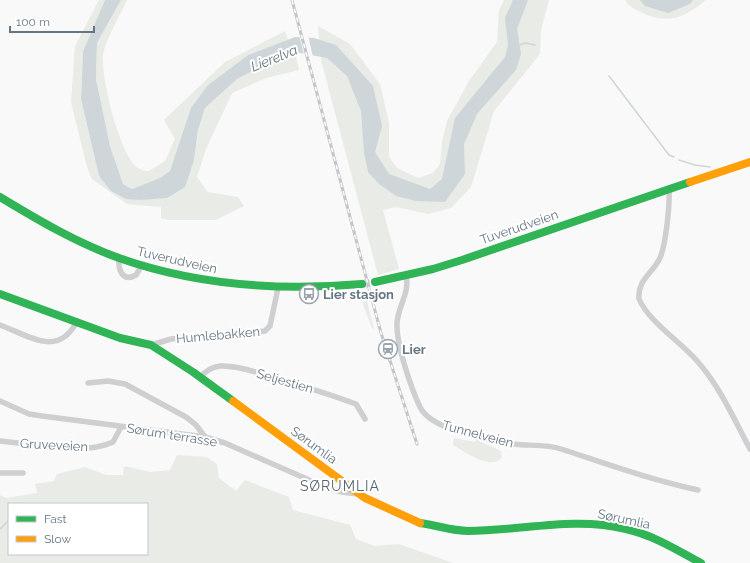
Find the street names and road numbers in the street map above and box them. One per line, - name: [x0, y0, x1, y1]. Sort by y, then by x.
- street label: Tuverudveien: [478, 207, 560, 247]
- street label: Tuverudveien: [136, 244, 218, 276]
- street label: Humlebakken: [175, 324, 261, 346]
- street label: Seljestien: [255, 366, 315, 396]
- street label: Tunnelveien: [441, 417, 515, 451]
- street label: Sørum terrasse: [126, 420, 219, 450]
- street label: Sørumlia: [288, 423, 340, 467]
- street label: Gruveveien: [20, 436, 88, 454]
- street label: Sørumlia: [596, 506, 652, 532]

